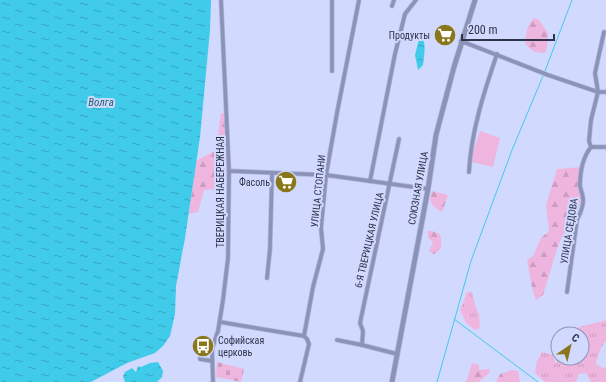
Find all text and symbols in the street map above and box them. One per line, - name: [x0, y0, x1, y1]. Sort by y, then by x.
- scale bar: [462, 16, 554, 42]
- supermarket icon: Продукты: [432, 22, 458, 48]
- text: 200 m: [468, 23, 498, 37]
- place label: Продукты: [389, 30, 430, 41]
- water label: Волга: [88, 96, 114, 109]
- street label: ТВЕРИЦКАЯ НАБЕРЕЖНАЯ: [215, 136, 226, 248]
- street label: СОЮЗНАЯ УЛИЦА: [406, 150, 430, 226]
- street label: УЛИЦА СТОПАНИ: [309, 154, 327, 228]
- supermarket icon: Фасоль: [273, 169, 299, 195]
- place label: Фасоль: [239, 176, 270, 188]
- street label: 6-Я ТВЕРИЦКАЯ УЛИЦА: [353, 191, 385, 289]
- street label: УЛИЦА СЕДОВА: [558, 197, 580, 265]
- north arrow: [550, 326, 590, 366]
- text: С: [569, 331, 582, 345]
- bus stop icon: Софийская церковь: [190, 333, 216, 359]
- place label: Софийская церковь: [218, 335, 264, 358]

